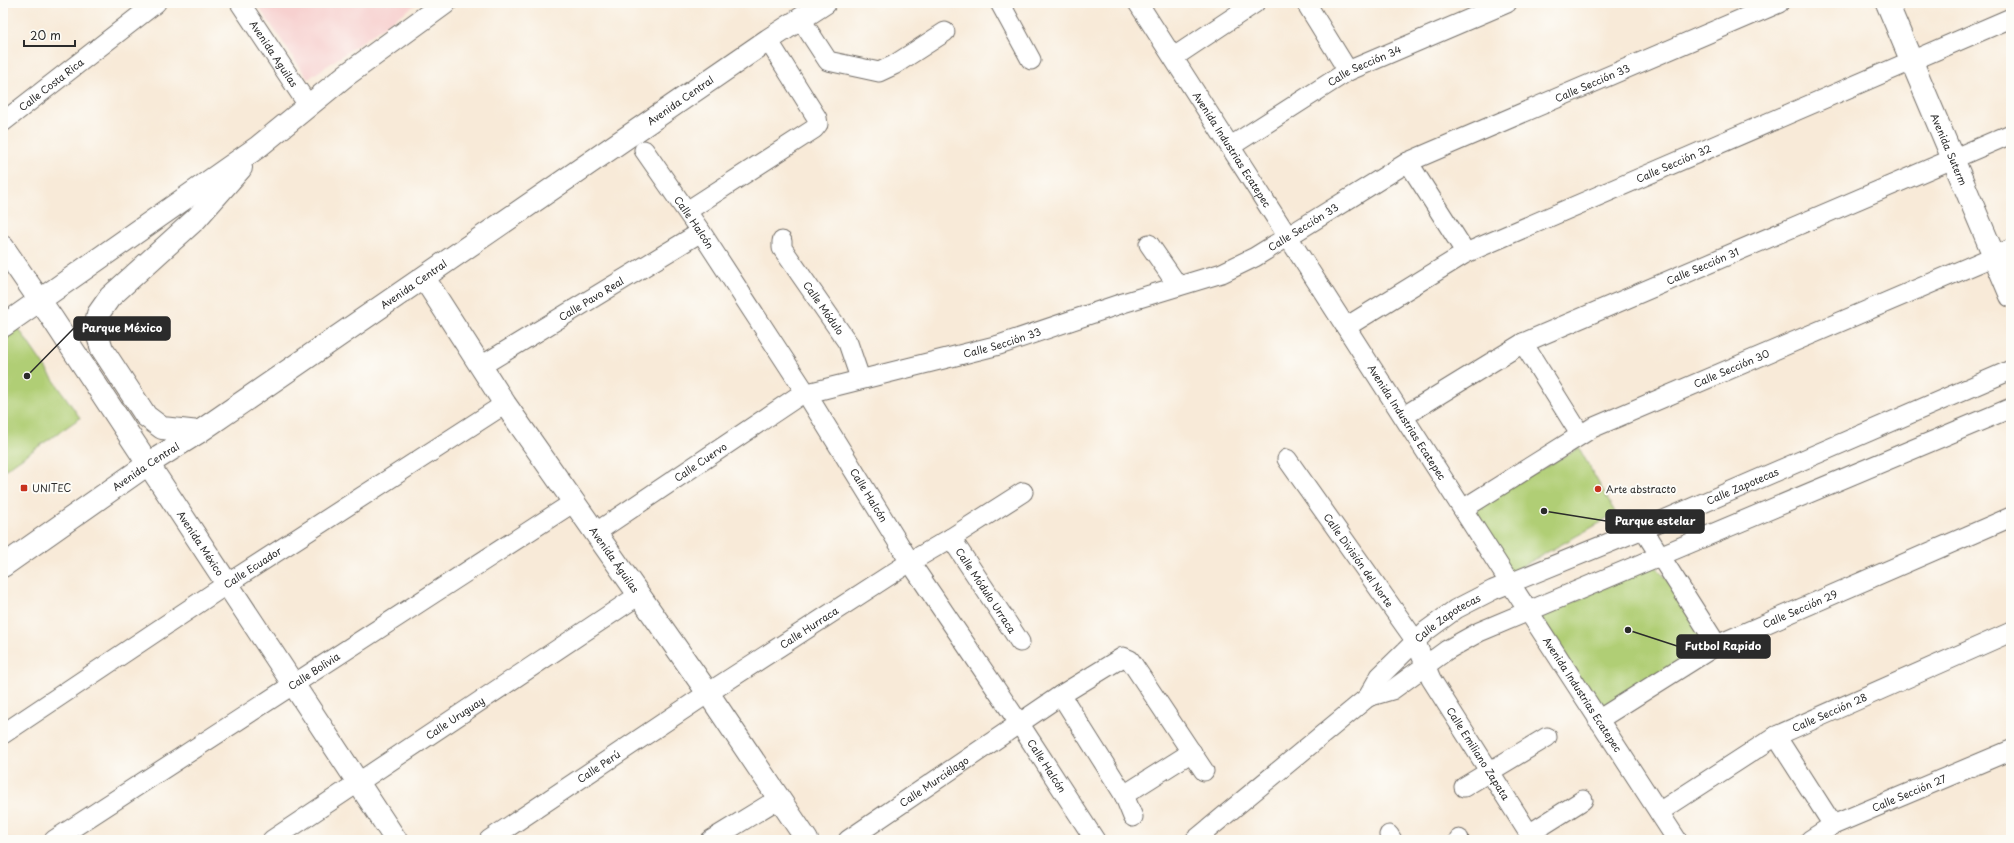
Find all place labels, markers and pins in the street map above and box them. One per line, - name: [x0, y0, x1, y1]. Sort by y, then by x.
- callout: Parque México: [74, 317, 170, 340]
- place label: UNITEC: [32, 480, 72, 495]
- place label: Arte abstracto: [1606, 481, 1677, 496]
- marker: UNITEC: [19, 483, 29, 493]
- marker: Arte abstracto: [1593, 484, 1603, 494]
- callout: Parque estelar: [1606, 510, 1704, 533]
- callout: Futbol Rapido: [1677, 635, 1770, 658]

